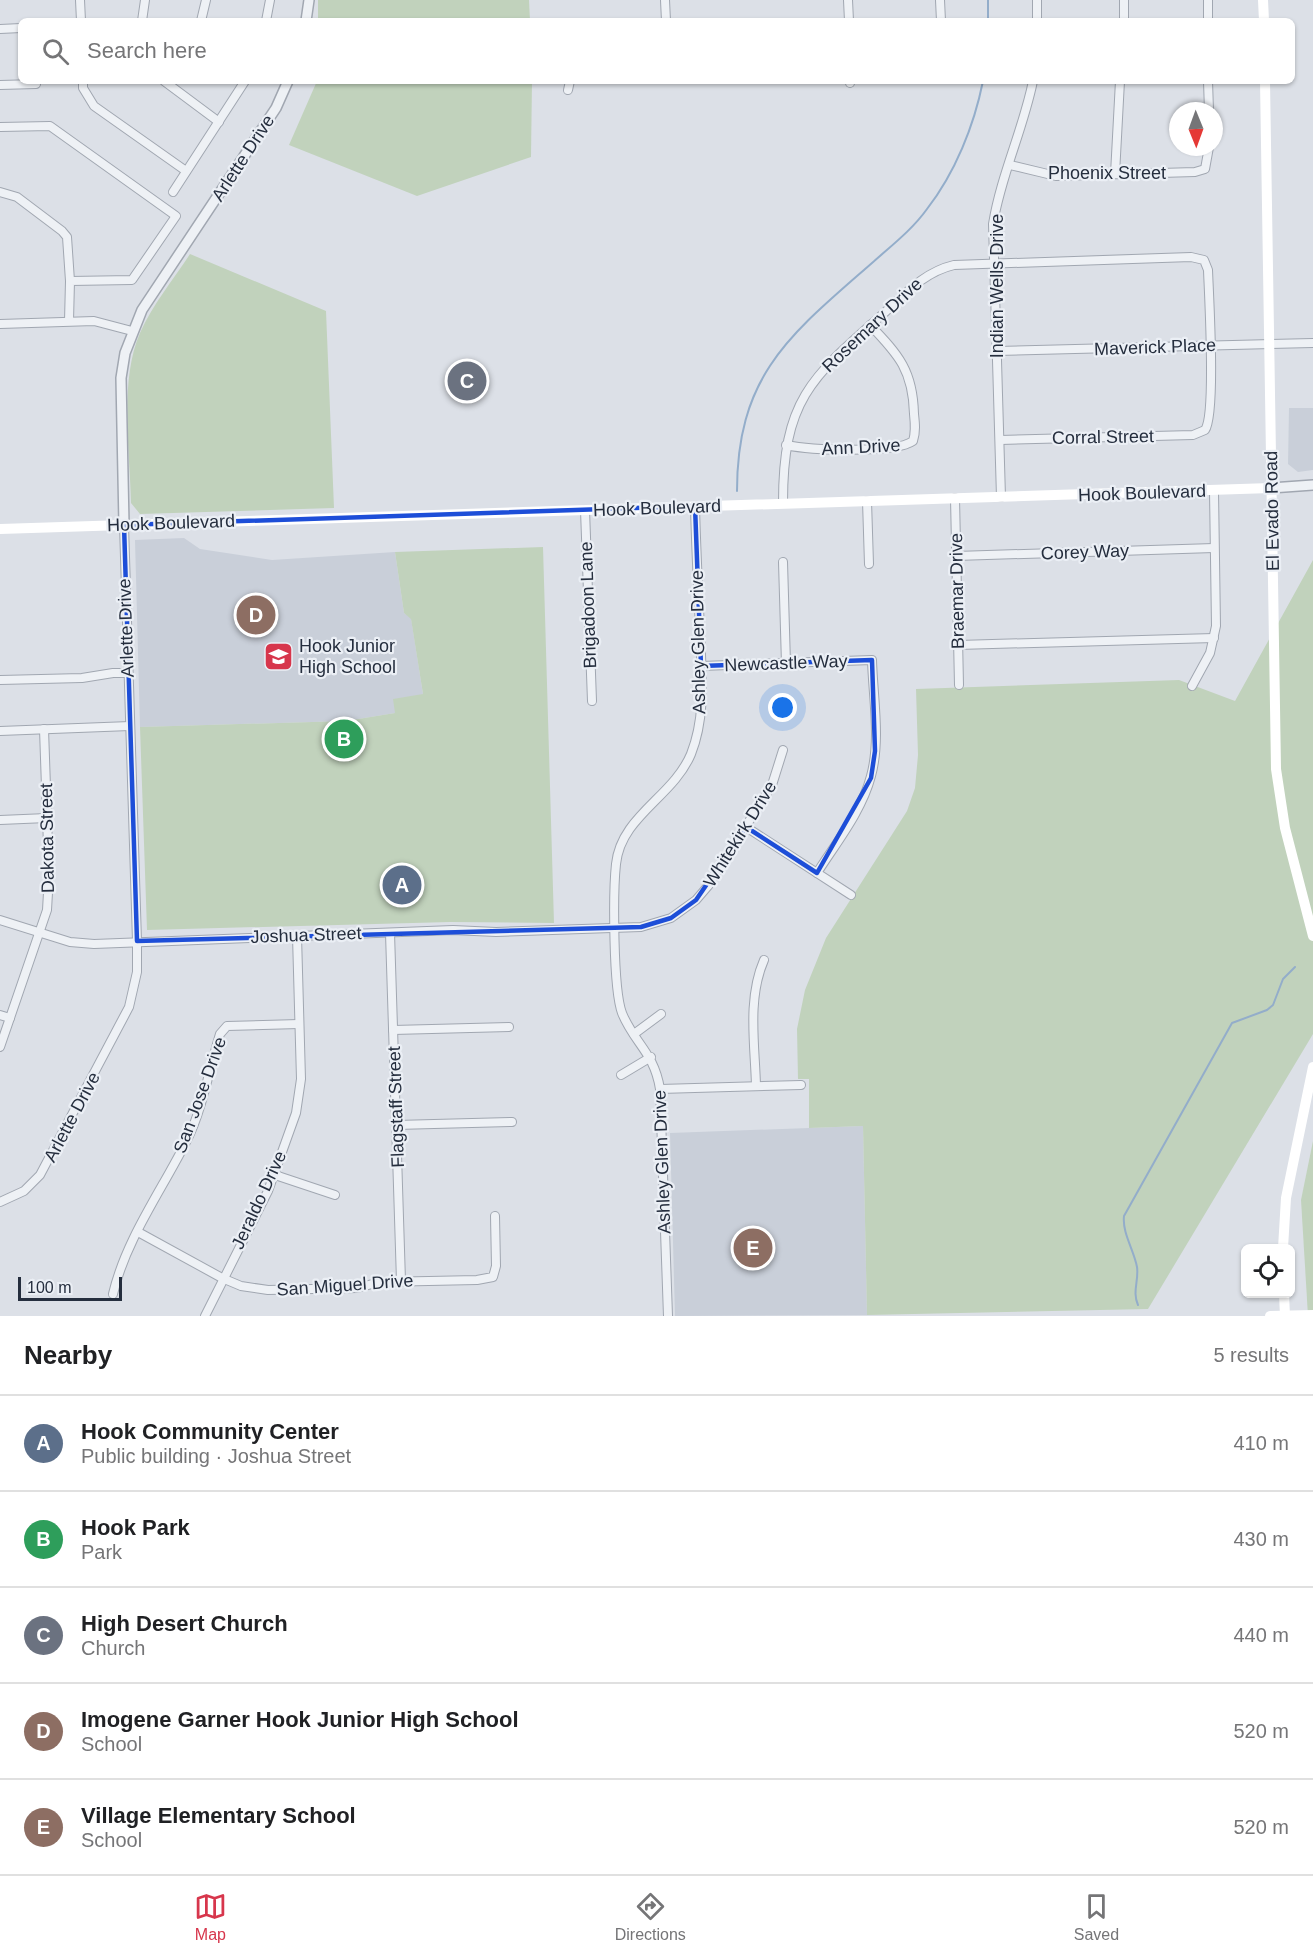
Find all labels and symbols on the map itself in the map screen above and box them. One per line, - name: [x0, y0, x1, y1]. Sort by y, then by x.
- north arrow: [1169, 102, 1223, 156]
- street label: Arlette Drive: [208, 111, 278, 205]
- street label: Phoenix Street: [1048, 163, 1166, 183]
- street label: Indian Wells Drive: [987, 214, 1007, 358]
- street label: Rosemary Drive: [818, 274, 926, 376]
- street label: Maverick Place: [1094, 335, 1216, 359]
- pin: C: [448, 358, 486, 404]
- street label: Corral Street: [1052, 426, 1154, 448]
- street label: Ann Drive: [821, 435, 901, 459]
- street label: El Evado Road: [1261, 451, 1283, 571]
- street label: Hook Boulevard: [1078, 481, 1206, 505]
- street label: Hook Boulevard: [593, 496, 721, 520]
- street label: Hook Boulevard: [107, 511, 235, 535]
- street label: Braemar Drive: [946, 533, 968, 649]
- street label: Corey Way: [1040, 540, 1130, 564]
- street label: Brigadoon Lane: [576, 541, 600, 669]
- street label: Ashley Glen Drive: [687, 570, 709, 714]
- street label: Arlette Drive: [114, 578, 138, 678]
- pin: D: [236, 592, 276, 638]
- place label: Hook Junior High School: [299, 636, 396, 677]
- school or university icon: Hook Junior High School: [262, 640, 294, 672]
- street label: Newcastle Way: [724, 651, 848, 675]
- your location: [768, 693, 797, 722]
- pin: B: [324, 716, 364, 762]
- street label: Whitekirk Drive: [699, 777, 781, 891]
- street label: Dakota Street: [36, 783, 58, 893]
- pin: A: [382, 862, 422, 908]
- street label: Joshua Street: [250, 923, 362, 947]
- street label: San Jose Drive: [170, 1034, 230, 1156]
- street label: Flagstaff Street: [384, 1046, 408, 1168]
- street label: Arlette Drive: [40, 1069, 104, 1165]
- street label: Ashley Glen Drive: [649, 1090, 675, 1234]
- street label: Jeraldo Drive: [228, 1148, 290, 1252]
- pin: E: [734, 1226, 772, 1270]
- street label: San Miguel Drive: [276, 1270, 414, 1300]
- scale bar: [18, 1274, 122, 1302]

